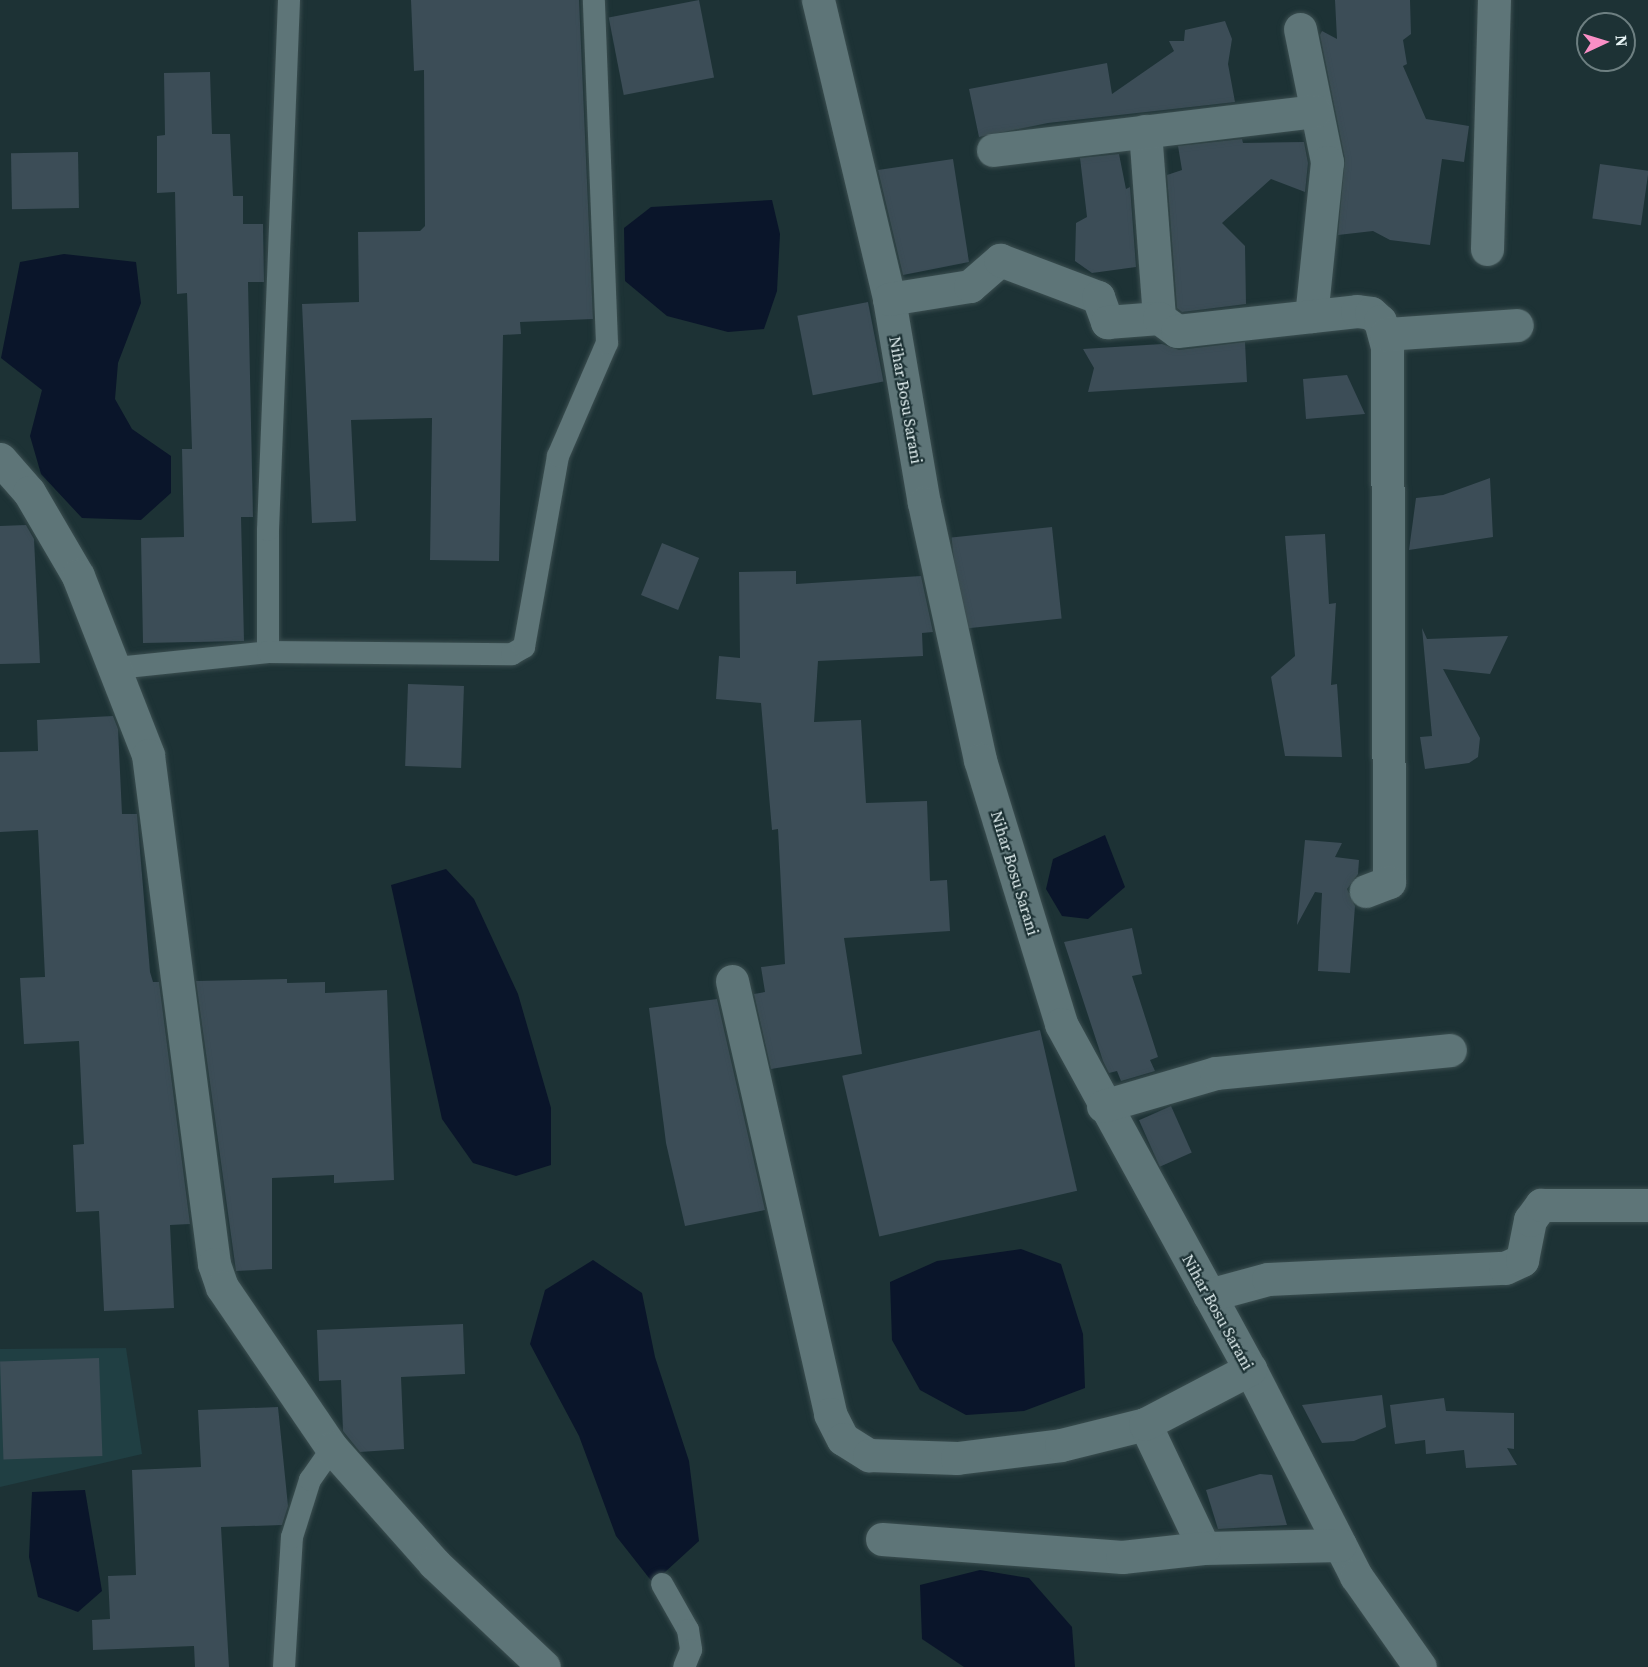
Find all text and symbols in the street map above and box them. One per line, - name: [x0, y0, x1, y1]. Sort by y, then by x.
- north arrow: [1576, 12, 1636, 72]
- text: N: [1611, 34, 1633, 47]
- street label: Nihar Bosu Sarani: [885, 335, 927, 465]
- street label: Nihar Bosu Sarani: [987, 809, 1043, 937]
- street label: Nihar Bosu Sarani: [1178, 1251, 1258, 1373]

